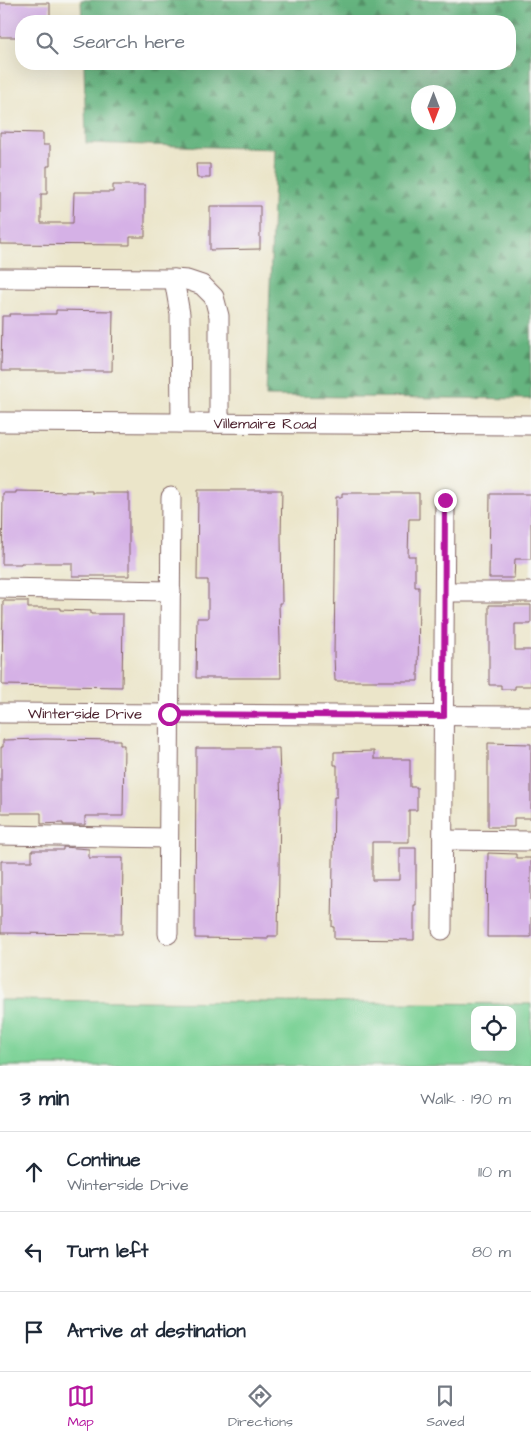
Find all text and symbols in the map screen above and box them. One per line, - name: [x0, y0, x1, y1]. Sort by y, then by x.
- search box: [15, 15, 516, 70]
- icon: search: [33, 29, 61, 57]
- text: Search here: [73, 29, 185, 56]
- north arrow: [411, 85, 456, 130]
- street label: Villemaire Road: [213, 413, 317, 434]
- route end: [434, 489, 457, 512]
- street label: Winterside Drive: [28, 703, 142, 724]
- route start: [158, 703, 181, 726]
- map controls: [471, 1006, 516, 1051]
- button: locate: [471, 1006, 516, 1051]
- text: 3 min: [20, 1084, 69, 1113]
- text: Walk · 190 m: [420, 1088, 511, 1110]
- text: Continue: [67, 1147, 141, 1174]
- icon: ahead: [20, 1158, 48, 1186]
- text: 110 m: [478, 1161, 511, 1183]
- text: Winterside Drive: [67, 1174, 189, 1196]
- icon: left: [20, 1238, 48, 1266]
- text: Turn left: [67, 1238, 148, 1265]
- text: 80 m: [472, 1241, 511, 1263]
- icon: arrive: [20, 1318, 48, 1346]
- text: Arrive at destination: [67, 1318, 246, 1345]
- tab: Map: [67, 1382, 95, 1432]
- tab: Directions: [228, 1382, 293, 1432]
- tab: Saved: [426, 1382, 464, 1432]

